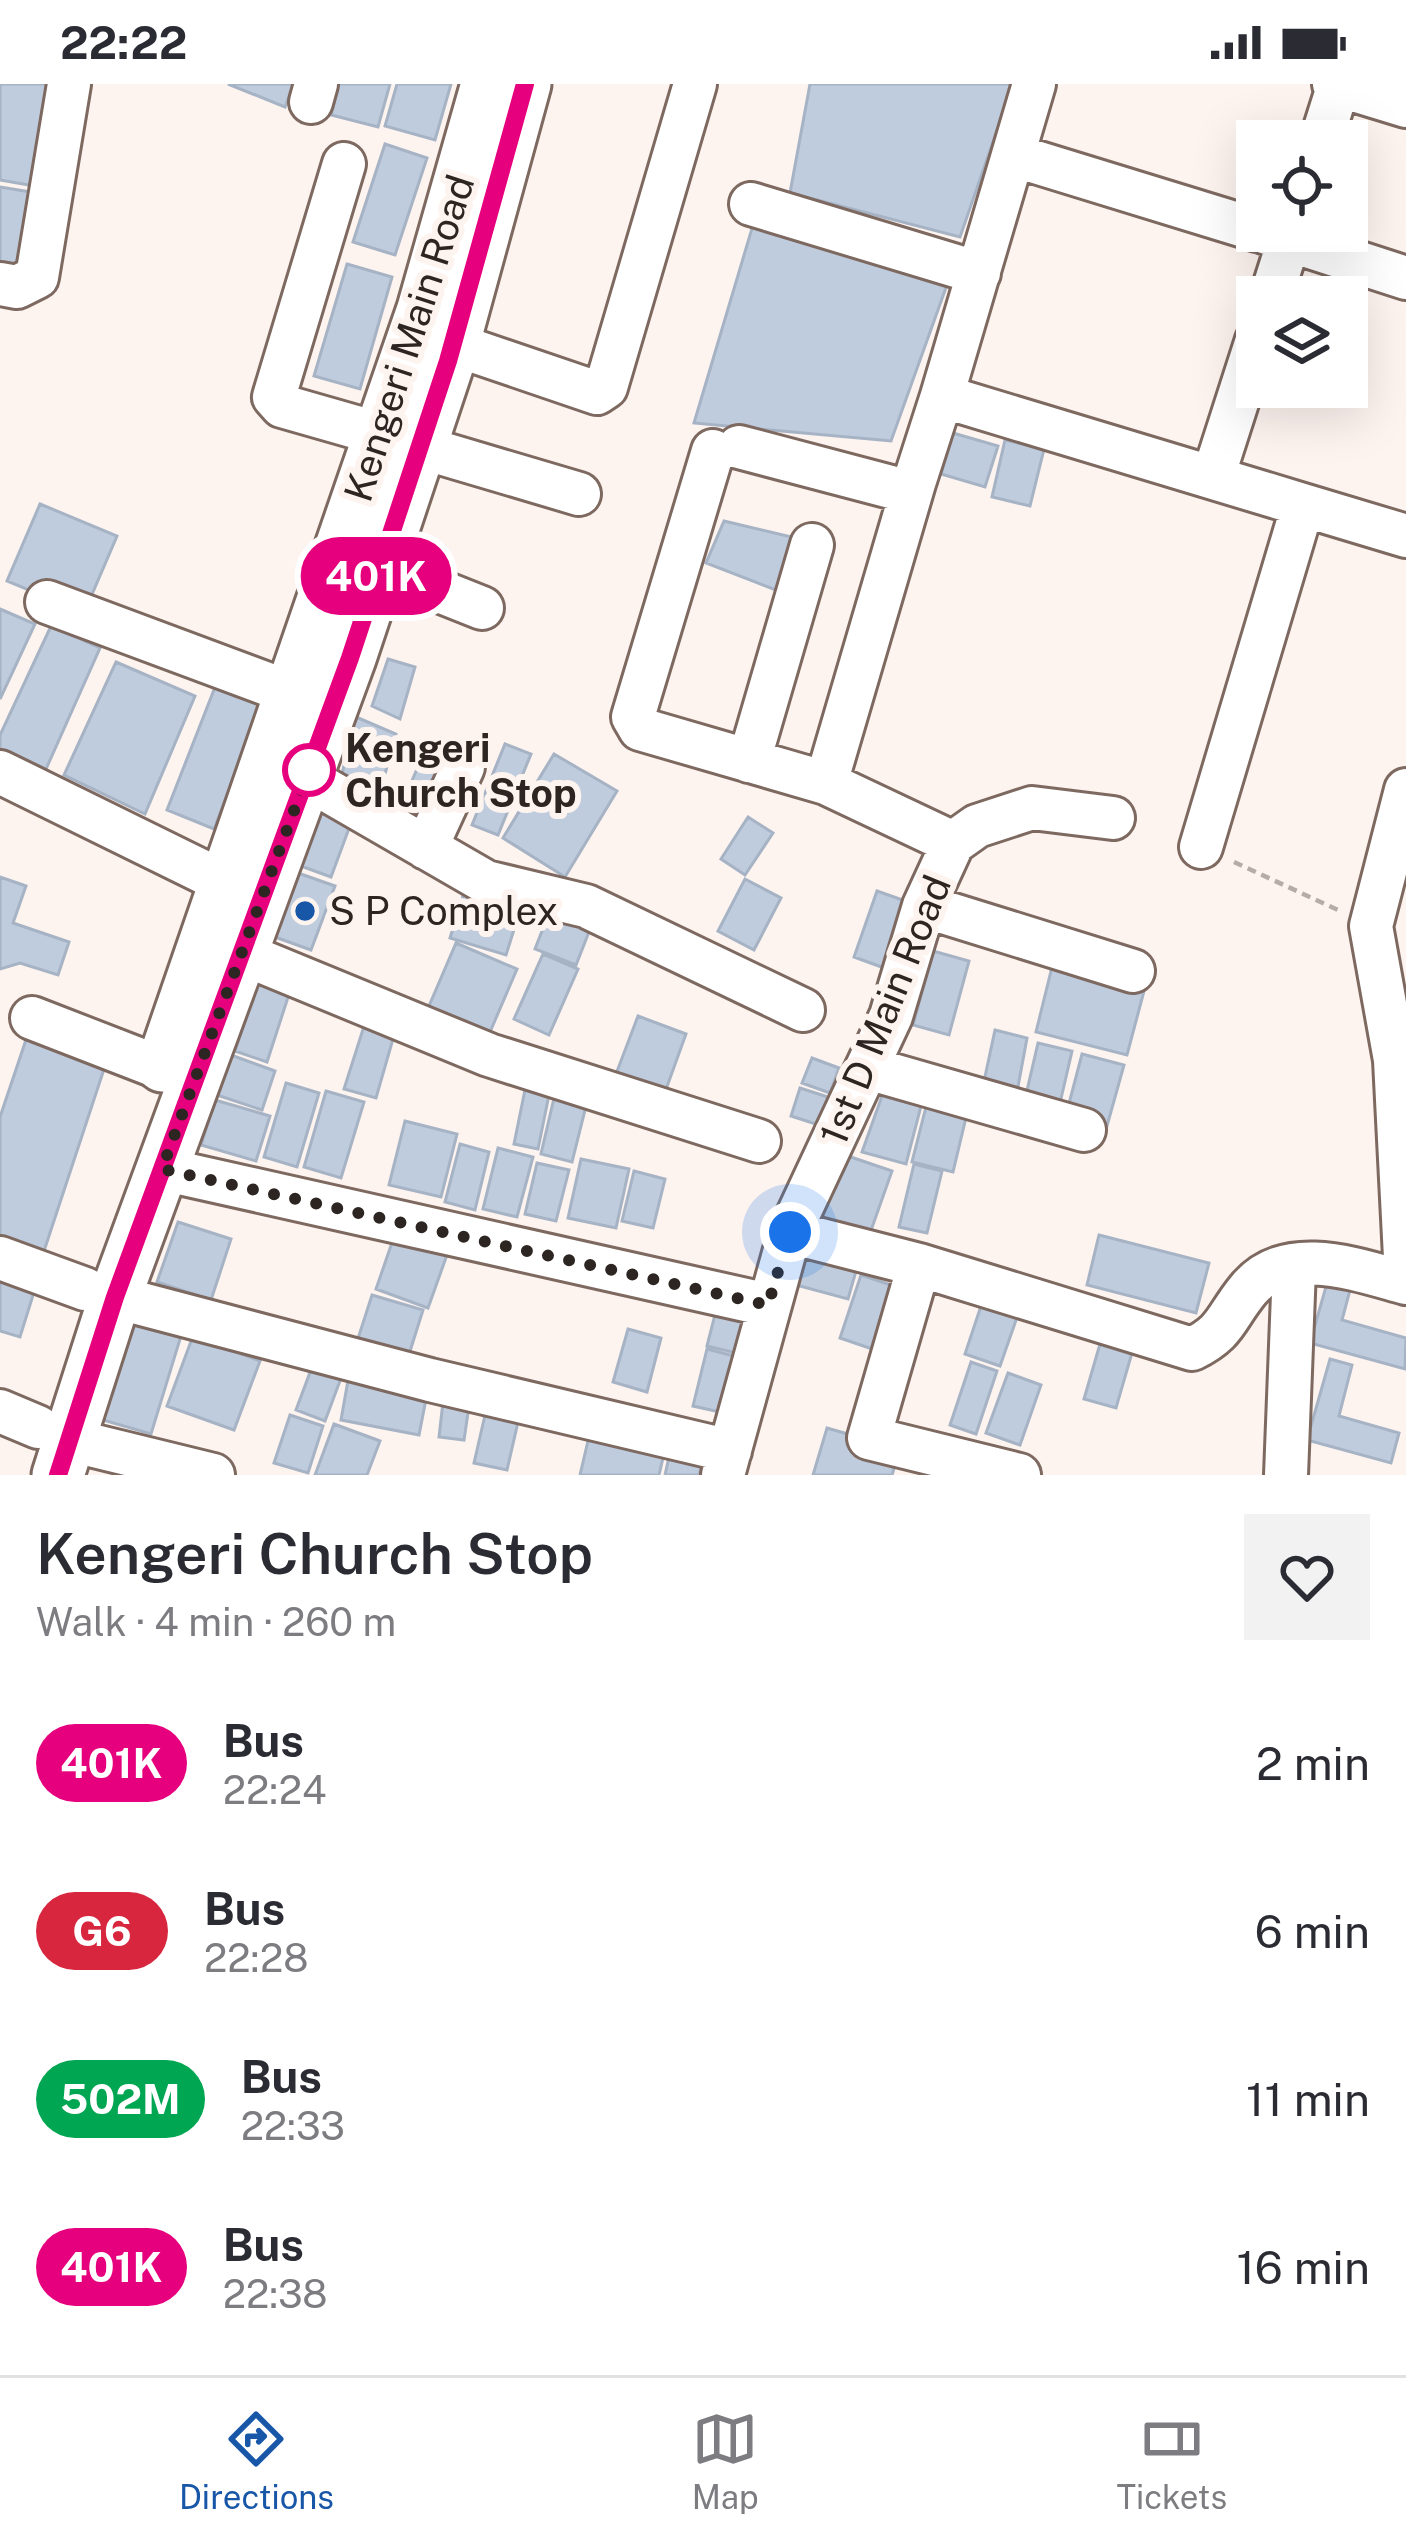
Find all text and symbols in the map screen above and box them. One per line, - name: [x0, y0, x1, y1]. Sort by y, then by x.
- text: 22:22: [60, 16, 187, 69]
- map controls: [1236, 120, 1368, 408]
- button: locate: [1236, 120, 1368, 252]
- street label: Kengeri Main Road: [335, 169, 483, 507]
- button: layers: [1236, 276, 1368, 408]
- line badge: 401K: [292, 537, 460, 615]
- text: 401K: [325, 551, 427, 600]
- place label: Kengeri Church Stop: [345, 725, 577, 816]
- marker: Kengeri Church Stop: [284, 745, 334, 795]
- street label: 1st D Main Road: [810, 869, 960, 1151]
- place label: S P Complex: [329, 888, 558, 934]
- marker: S P Complex: [292, 898, 318, 924]
- your location: [760, 1202, 820, 1262]
- button: heart: [1244, 1514, 1370, 1640]
- text: Kengeri Church Stop: [36, 1520, 593, 1587]
- text: Walk · 4 min · 260 m: [36, 1599, 396, 1645]
- text: Bus: [223, 1714, 304, 1767]
- text: 2 min: [1256, 1737, 1370, 1790]
- text: 401K: [60, 1738, 163, 1787]
- text: 22:24: [223, 1767, 327, 1813]
- text: Bus: [204, 1882, 285, 1935]
- text: 6 min: [1255, 1905, 1370, 1958]
- text: G6: [72, 1906, 132, 1955]
- text: 22:28: [204, 1935, 309, 1981]
- text: Bus: [241, 2050, 322, 2103]
- text: 11 min: [1246, 2073, 1370, 2126]
- text: 502M: [60, 2074, 181, 2123]
- text: 22:33: [241, 2103, 345, 2149]
- text: Bus: [223, 2218, 304, 2271]
- text: 16 min: [1236, 2241, 1370, 2294]
- text: 401K: [60, 2242, 163, 2291]
- text: 22:38: [223, 2271, 328, 2317]
- tab: Directions: [179, 2406, 334, 2516]
- tab: Map: [692, 2406, 759, 2516]
- tab: Tickets: [1116, 2406, 1227, 2516]

